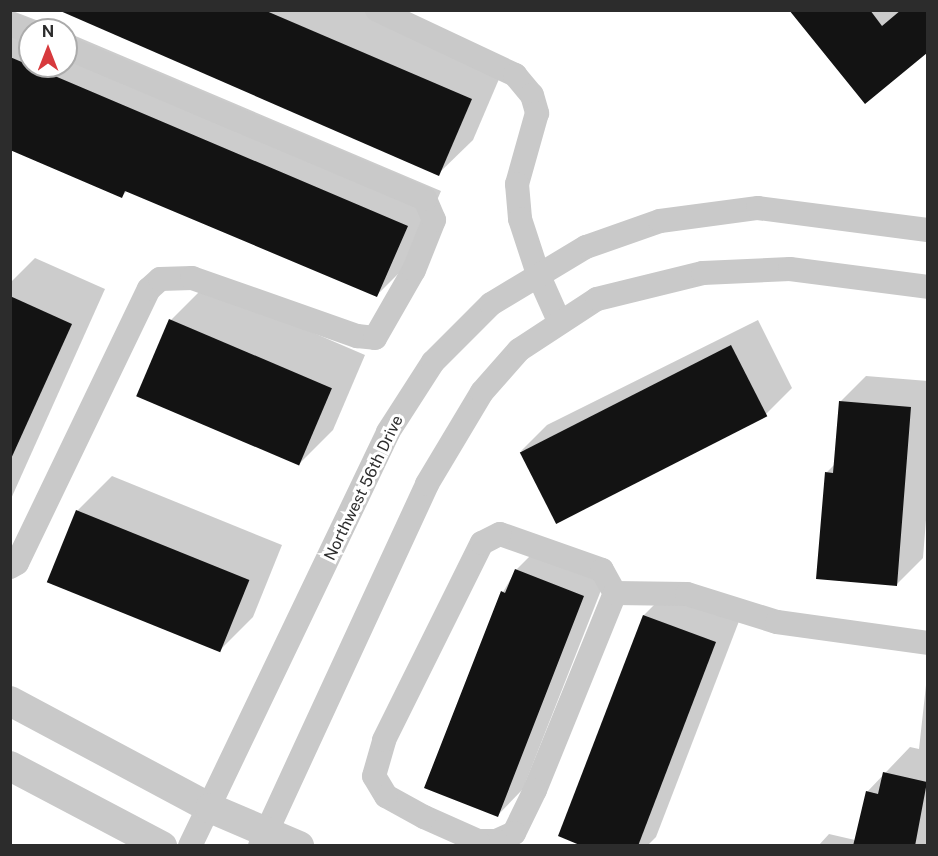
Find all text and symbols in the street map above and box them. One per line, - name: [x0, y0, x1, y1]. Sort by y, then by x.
- north arrow: [18, 18, 78, 78]
- text: N: [42, 22, 54, 41]
- street label: Northwest 56th Drive: [320, 412, 408, 564]

